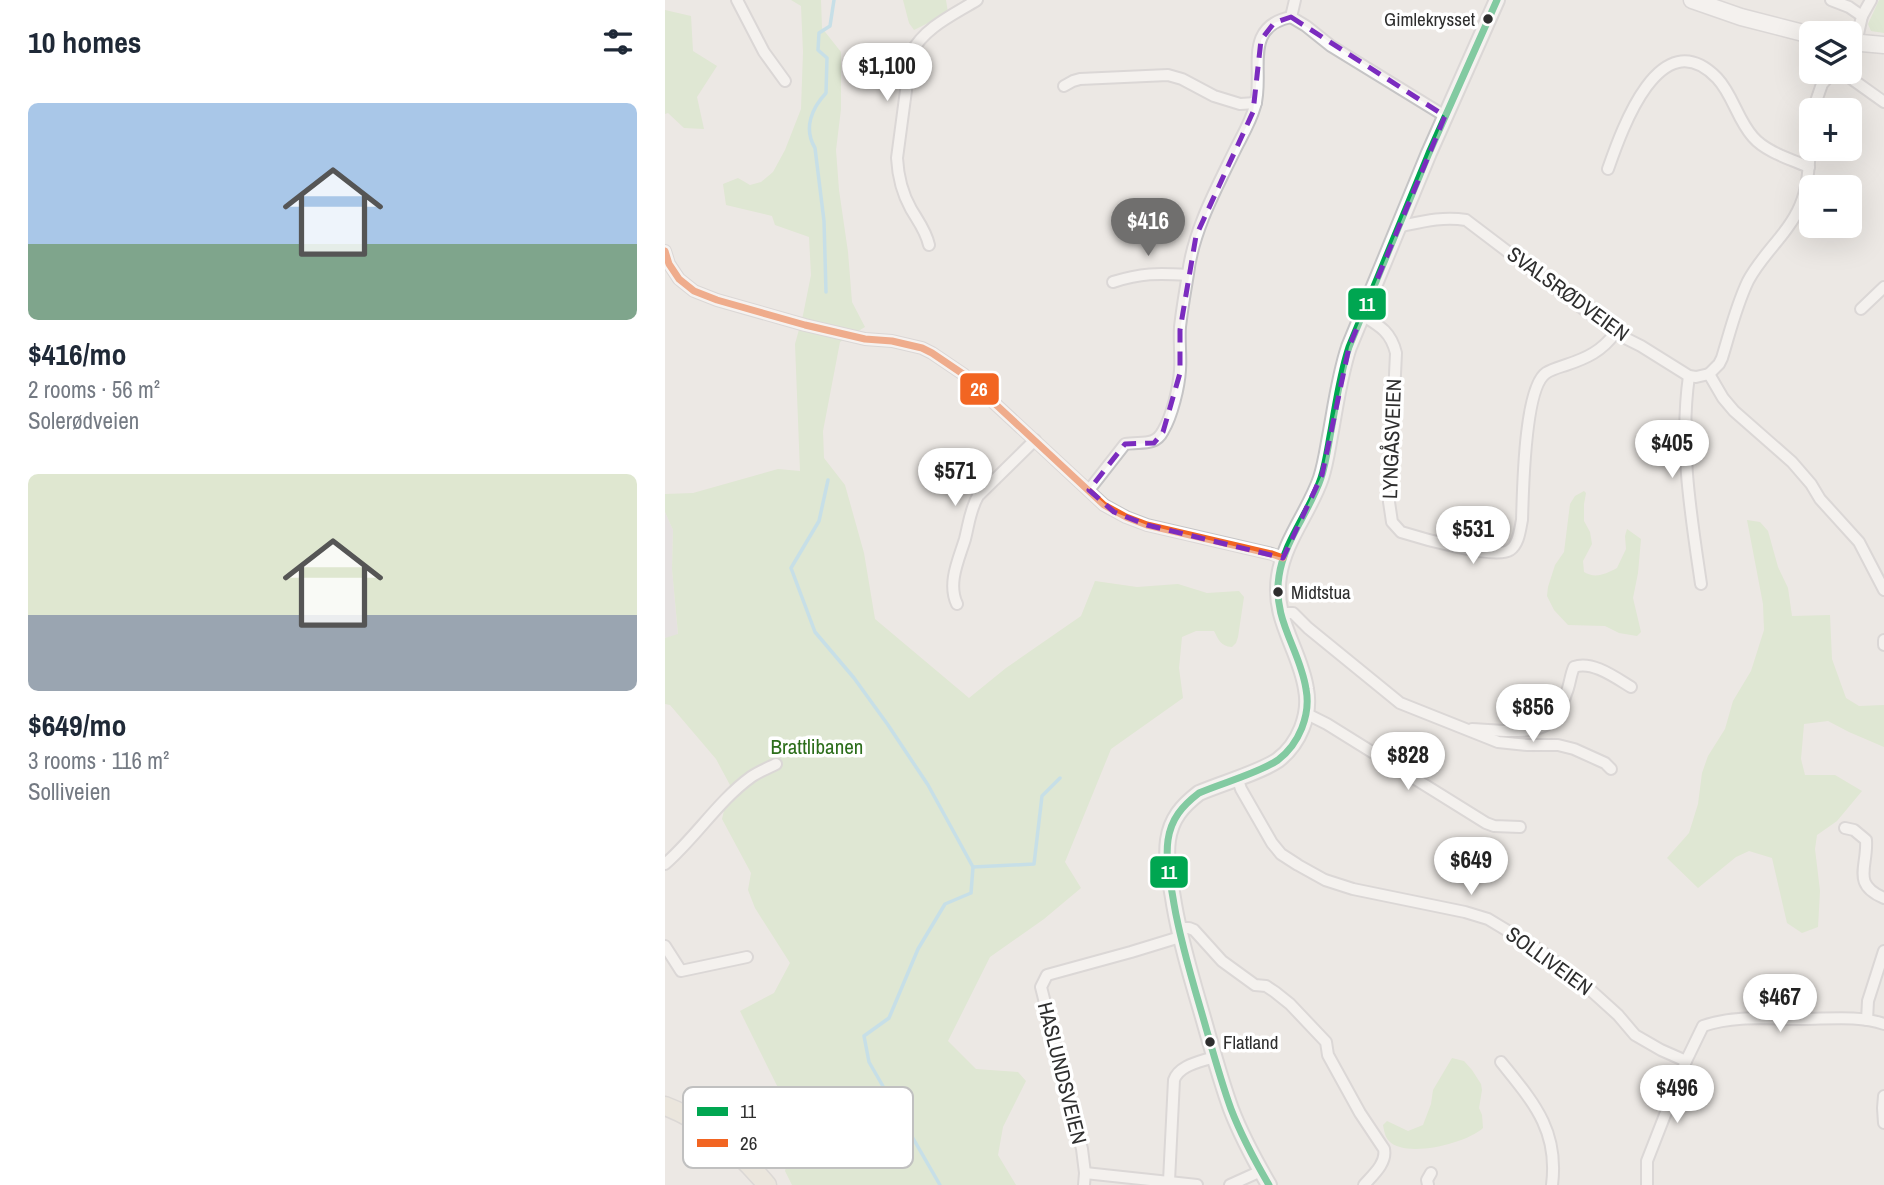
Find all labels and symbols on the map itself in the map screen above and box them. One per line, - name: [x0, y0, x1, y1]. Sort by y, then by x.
- place label: Gimlekrysset: [1384, 6, 1476, 32]
- marker: Gimlekrysset: [1481, 12, 1495, 26]
- pin: $1,100: [830, 43, 944, 103]
- pin: $416: [1107, 198, 1189, 258]
- street label: SVALSRØDVEIEN: [1501, 239, 1635, 348]
- line badge: 11: [1347, 287, 1387, 321]
- text: 11: [1359, 291, 1376, 317]
- line badge: 26: [959, 372, 1000, 406]
- text: 26: [970, 376, 988, 402]
- street label: LYNGÅSVEIEN: [1375, 378, 1408, 500]
- pin: $405: [1631, 420, 1713, 480]
- pin: $571: [914, 448, 996, 508]
- pin: $531: [1432, 506, 1514, 566]
- place label: Midtstua: [1291, 579, 1351, 605]
- marker: Midtstua: [1271, 585, 1285, 599]
- pin: $856: [1492, 684, 1574, 744]
- park label: Brattlibanen: [771, 732, 863, 761]
- pin: $828: [1367, 732, 1449, 792]
- pin: $649: [1430, 838, 1512, 897]
- line badge: 11: [1149, 855, 1189, 889]
- text: 11: [1161, 859, 1178, 885]
- street label: SOLLIVEIEN: [1500, 919, 1598, 1002]
- pin: $467: [1739, 974, 1821, 1034]
- street label: HASLUNDSVEIEN: [1031, 999, 1094, 1147]
- place label: Flatland: [1223, 1029, 1278, 1055]
- marker: Flatland: [1203, 1035, 1217, 1049]
- pin: $496: [1636, 1066, 1718, 1125]
- legend: [683, 1087, 913, 1168]
- text: 11: [740, 1098, 757, 1124]
- text: 26: [740, 1130, 757, 1156]

